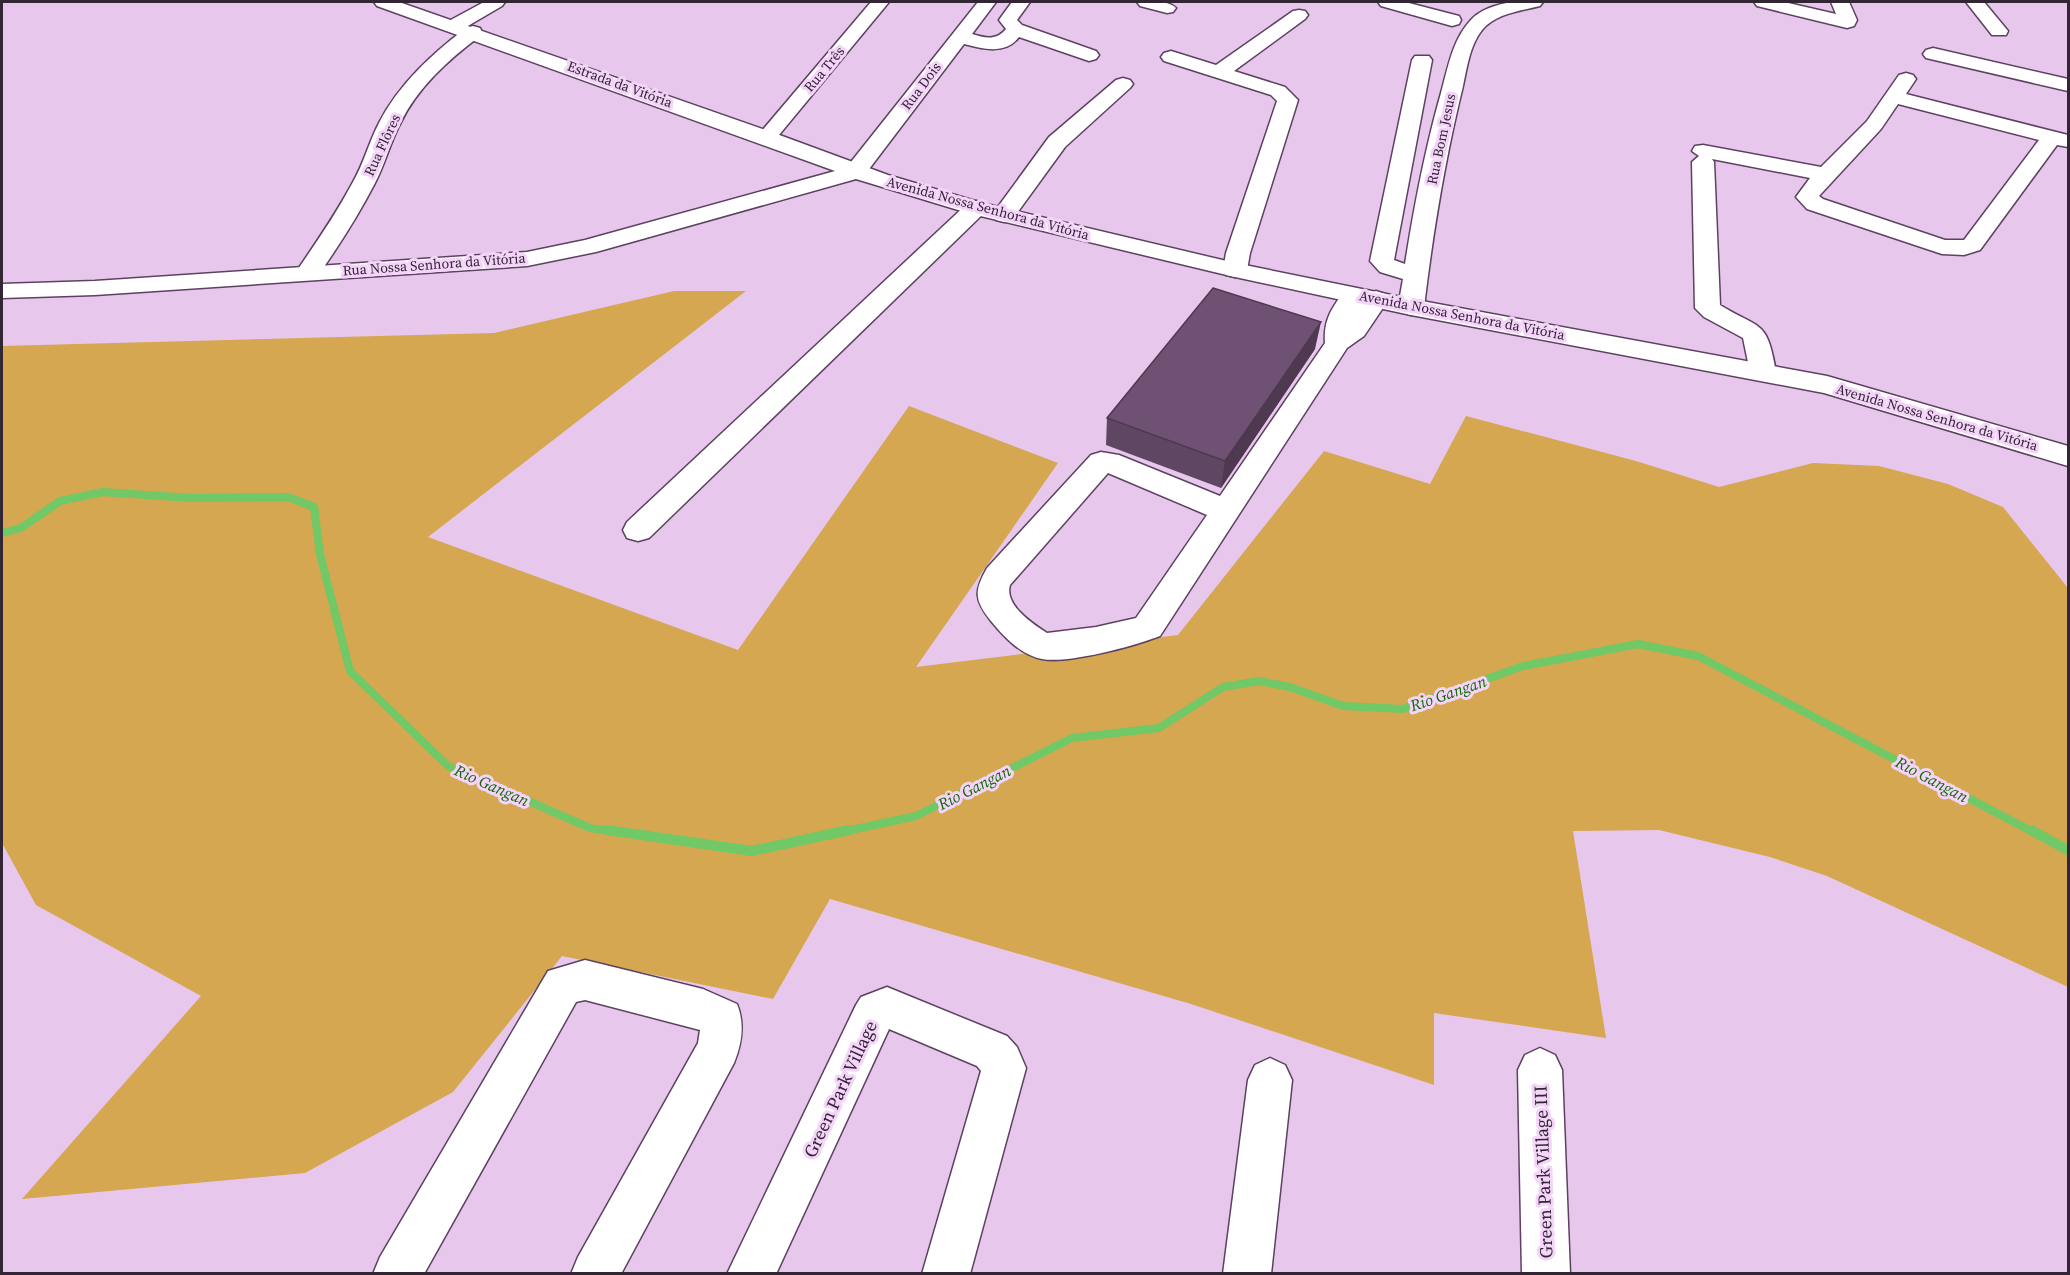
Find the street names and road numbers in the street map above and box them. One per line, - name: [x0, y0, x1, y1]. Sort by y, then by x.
- street label: Rua Três: [799, 42, 849, 96]
- street label: Estrada da Vitória: [565, 56, 676, 113]
- street label: Rua Dois: [896, 58, 946, 114]
- street label: Rua Bom Jesus: [1422, 92, 1460, 186]
- street label: Rua Flôres: [359, 111, 405, 179]
- street label: Avenida Nossa Senhora da Vitória: [884, 171, 1092, 245]
- street label: Rua Nossa Senhora da Vitória: [342, 248, 527, 280]
- street label: Avenida Nossa Senhora da Vitória: [1357, 285, 1567, 345]
- street label: Avenida Nossa Senhora da Vitória: [1834, 379, 2041, 456]
- street label: Green Park Village: [797, 1016, 883, 1162]
- street label: Green Park Village III: [1527, 1085, 1559, 1259]

